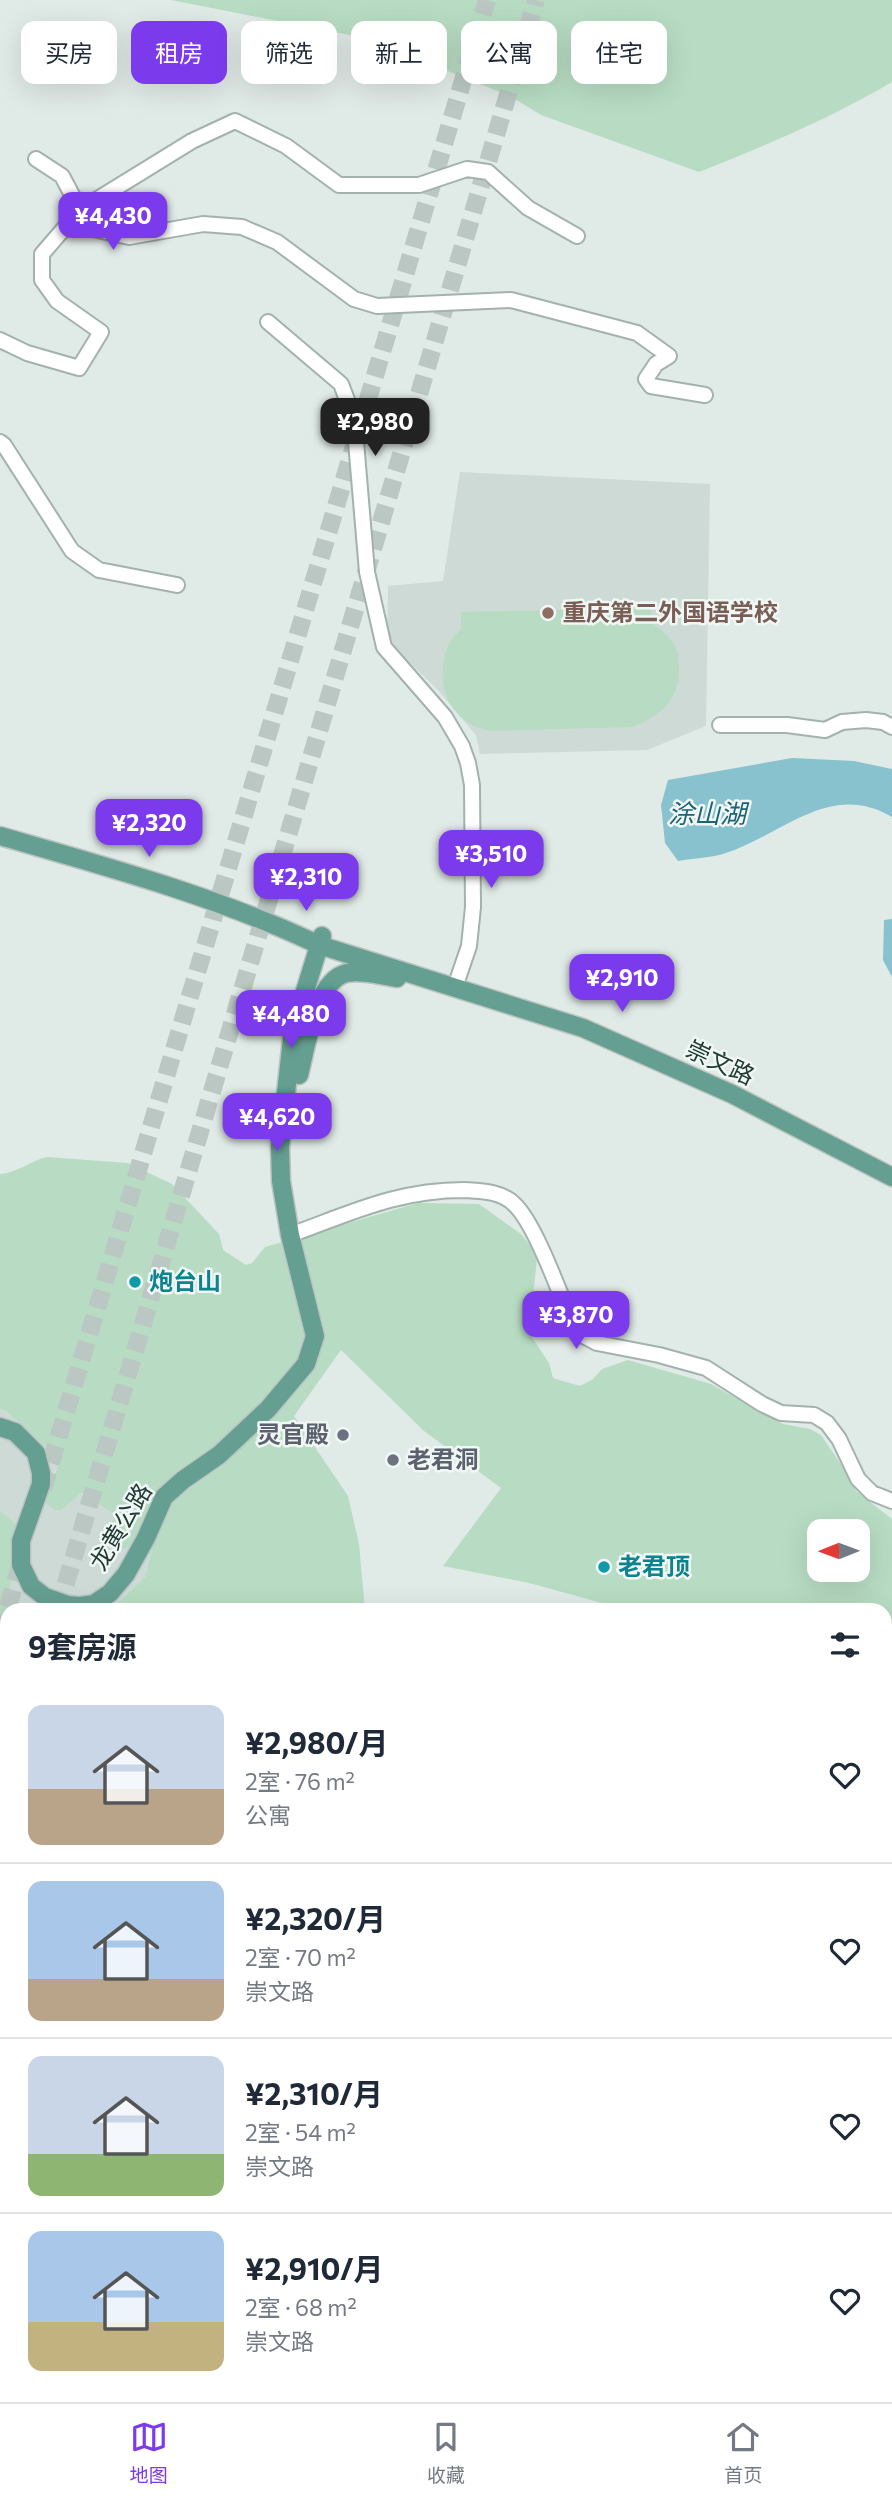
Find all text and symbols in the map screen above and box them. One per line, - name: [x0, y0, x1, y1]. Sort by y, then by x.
- chip: 买房: [21, 21, 117, 84]
- chip: 租房: [131, 21, 227, 84]
- chip: 筛选: [241, 21, 337, 84]
- chip: 新上: [351, 21, 447, 84]
- chip: 公寓: [461, 21, 557, 84]
- chip: 住宅: [571, 21, 667, 84]
- pin: ¥4,430: [56, 192, 170, 252]
- text: ¥4,430: [74, 201, 152, 229]
- pin: ¥2,980: [318, 398, 432, 458]
- text: ¥2,980: [336, 407, 414, 435]
- place label: 重庆第二外国语学校: [562, 597, 778, 626]
- marker: 重庆第二外国语学校: [540, 605, 556, 621]
- water label: 涂山湖: [668, 797, 750, 828]
- pin: ¥2,320: [92, 800, 206, 859]
- text: ¥2,320: [111, 808, 187, 836]
- pin: ¥3,510: [434, 830, 548, 890]
- text: ¥3,510: [455, 839, 527, 867]
- pin: ¥2,310: [249, 853, 363, 913]
- text: ¥2,310: [270, 862, 342, 890]
- pin: ¥2,910: [565, 954, 679, 1014]
- text: ¥2,910: [585, 963, 659, 991]
- pin: ¥4,480: [234, 990, 348, 1050]
- text: ¥4,480: [252, 999, 330, 1027]
- street label: 崇文路: [682, 1033, 759, 1090]
- pin: ¥4,620: [220, 1094, 334, 1153]
- text: ¥4,620: [239, 1102, 315, 1130]
- place label: 炮台山: [149, 1266, 221, 1295]
- marker: 炮台山: [127, 1274, 143, 1290]
- pin: ¥3,870: [519, 1292, 633, 1351]
- text: ¥3,870: [538, 1300, 614, 1328]
- place label: 灵官殿: [257, 1419, 329, 1448]
- marker: 灵官殿: [335, 1427, 351, 1443]
- place label: 老君洞: [407, 1444, 479, 1473]
- marker: 老君洞: [385, 1452, 401, 1468]
- street label: 龙黄公路: [83, 1478, 157, 1575]
- north arrow: [807, 1519, 870, 1582]
- map controls: [807, 1519, 870, 1582]
- place label: 老君顶: [618, 1551, 690, 1580]
- marker: 老君顶: [596, 1559, 612, 1575]
- icon: filters: [826, 1626, 864, 1664]
- text: 9套房源: [28, 1627, 137, 1664]
- text: ¥2,980/月: [245, 1723, 389, 1760]
- icon: home: [84, 1733, 168, 1817]
- icon: heart: [826, 1756, 864, 1794]
- text: 2室 · 76 m²: [245, 1767, 355, 1795]
- text: 公寓: [245, 1801, 291, 1829]
- text: ¥2,320/月: [245, 1899, 386, 1936]
- icon: home: [84, 1909, 168, 1993]
- icon: heart: [826, 1932, 864, 1970]
- text: 2室 · 70 m²: [245, 1943, 356, 1971]
- text: 崇文路: [245, 1977, 314, 2005]
- text: ¥2,310/月: [245, 2074, 383, 2111]
- icon: home: [84, 2084, 168, 2168]
- icon: heart: [826, 2107, 864, 2145]
- text: 2室 · 54 m²: [245, 2118, 356, 2146]
- text: 崇文路: [245, 2152, 314, 2180]
- text: ¥2,910/月: [245, 2249, 384, 2286]
- icon: home: [84, 2259, 168, 2343]
- icon: heart: [826, 2282, 864, 2320]
- text: 2室 · 68 m²: [245, 2293, 357, 2321]
- text: 崇文路: [245, 2327, 314, 2355]
- tab: 地图: [130, 2418, 168, 2487]
- tab: 收藏: [427, 2418, 465, 2487]
- tab: 首页: [724, 2418, 762, 2487]

